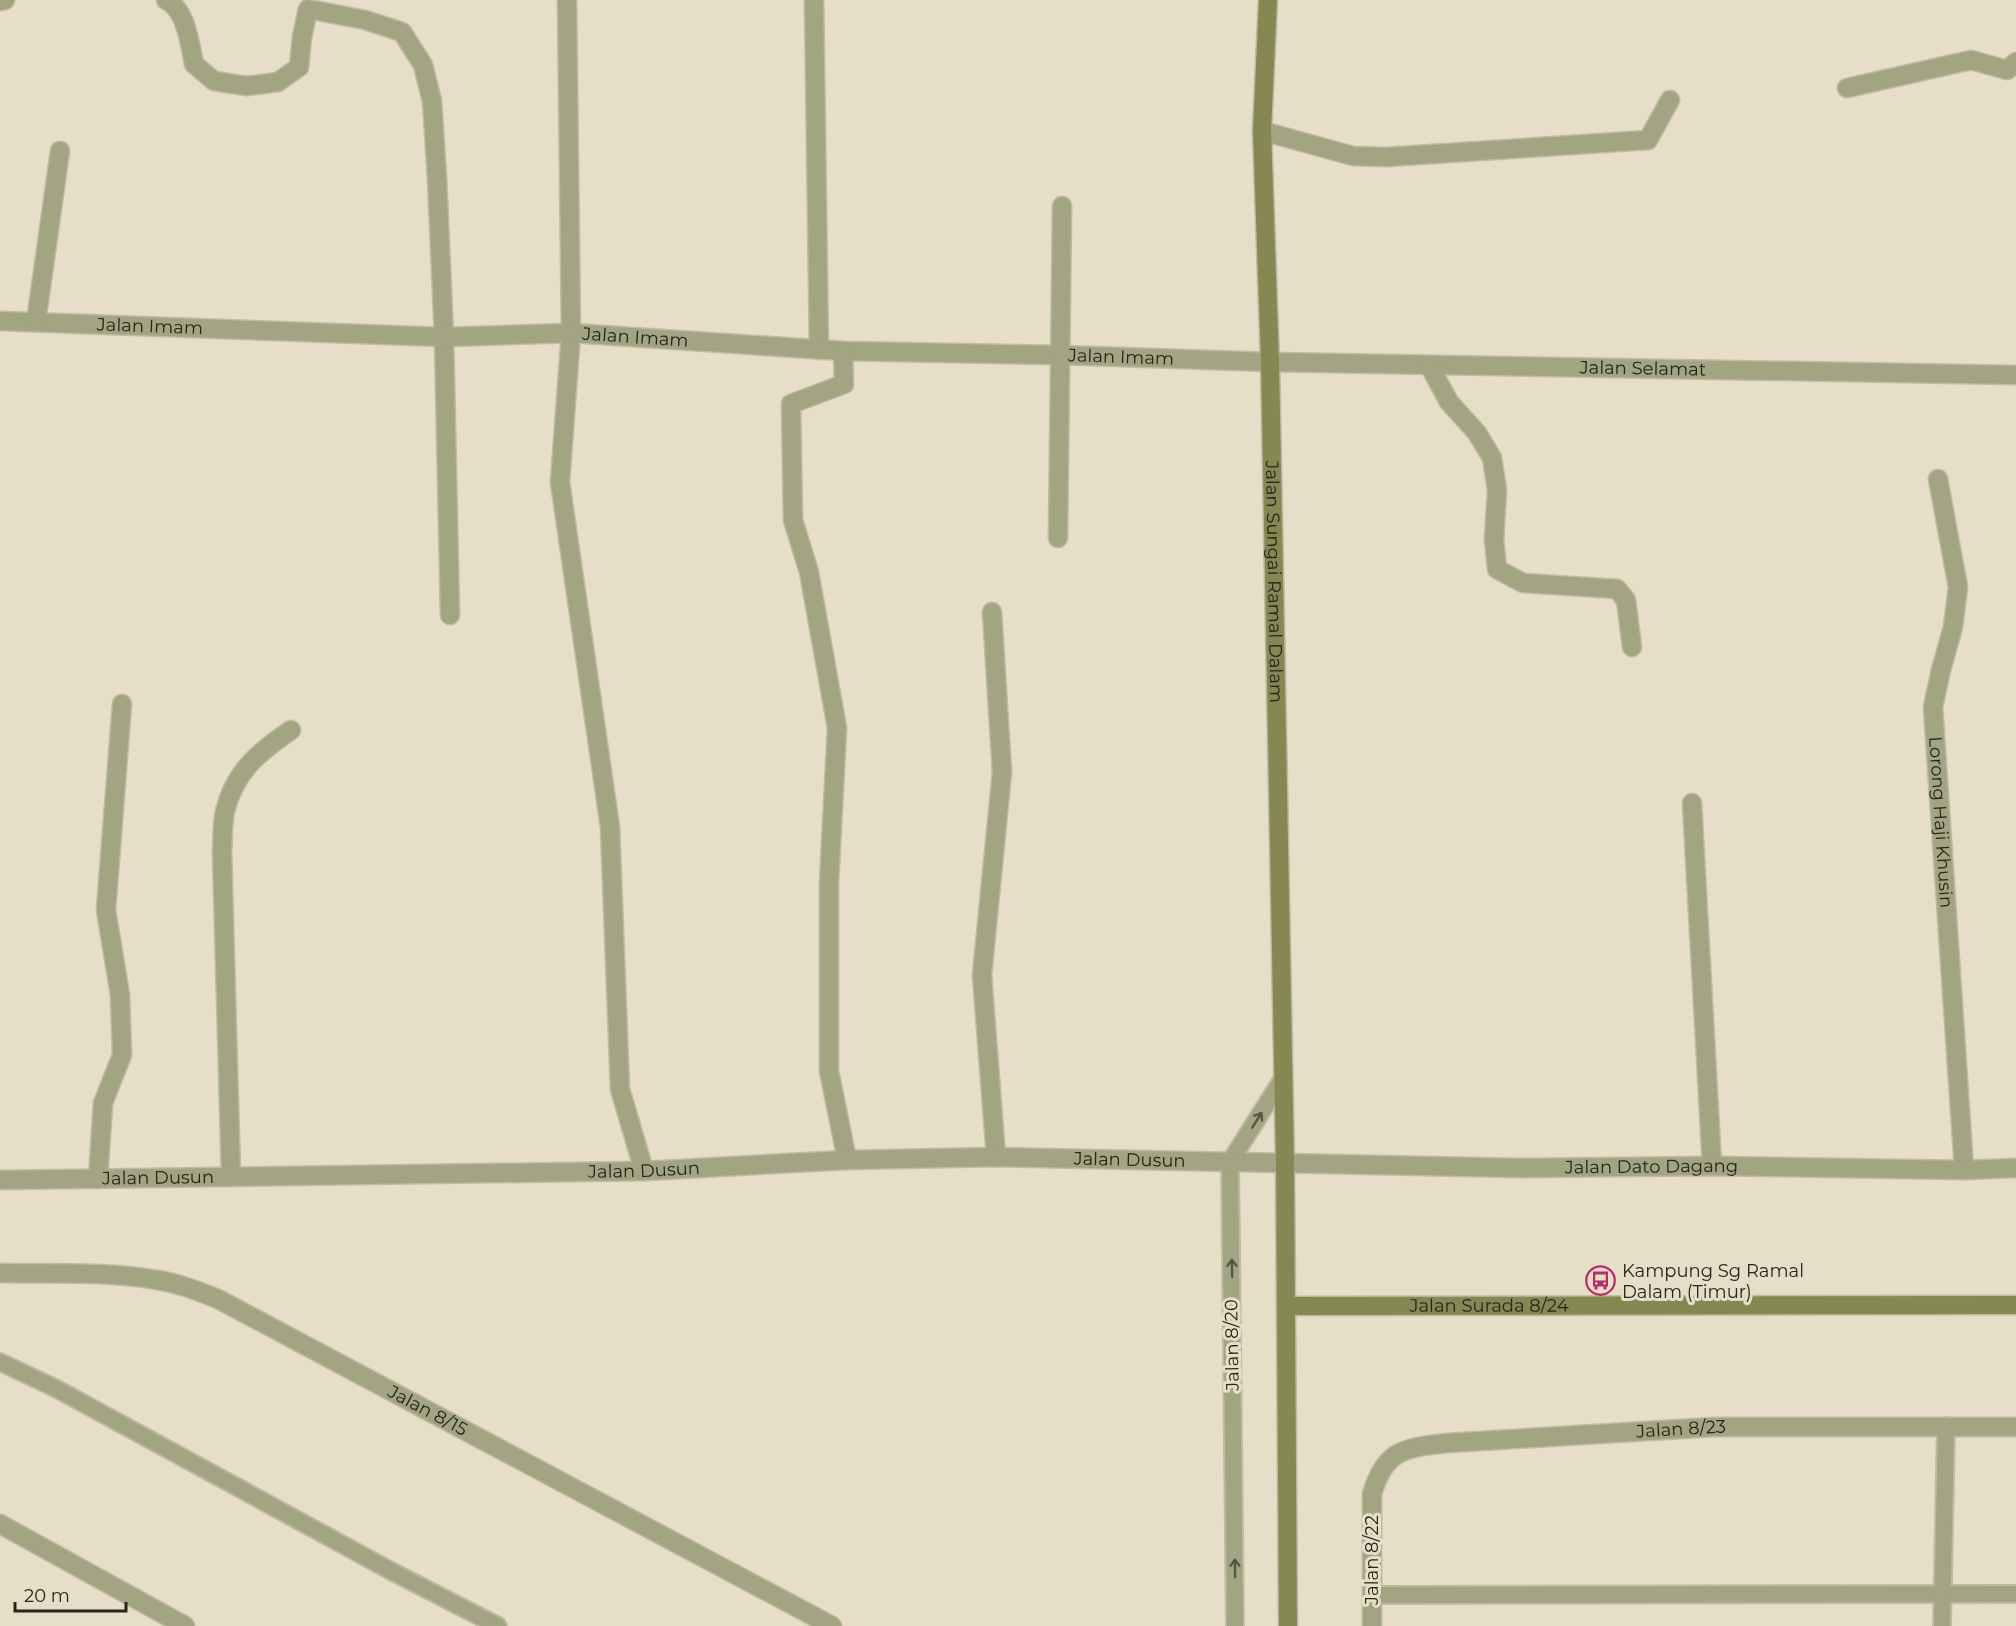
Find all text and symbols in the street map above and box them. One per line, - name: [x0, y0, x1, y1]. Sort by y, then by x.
- street label: Jalan Imam: [95, 313, 203, 339]
- street label: Jalan Imam: [581, 323, 689, 352]
- street label: Jalan Imam: [1066, 344, 1174, 370]
- street label: Jalan Selamat: [1578, 356, 1706, 381]
- street label: Jalan Sungai Ramal Dalam: [1261, 459, 1287, 703]
- street label: Lorong Haji Khusin: [1924, 736, 1957, 909]
- one-way arrow: [1251, 1112, 1263, 1129]
- street label: Jalan Dusun: [1072, 1148, 1186, 1172]
- street label: Jalan Dato Dagang: [1564, 1155, 1738, 1179]
- street label: Jalan Dusun: [587, 1157, 700, 1183]
- street label: Jalan Dusun: [101, 1166, 214, 1190]
- one-way arrow: [1226, 1258, 1237, 1278]
- place label: Kampung Sg Ramal Dalam (Timur): [1622, 1260, 1804, 1303]
- bus stop icon: Kampung Sg Ramal Dalam (Timur): [1585, 1265, 1617, 1297]
- street label: Jalan Surada 8/24: [1408, 1295, 1569, 1317]
- street label: Jalan 8/20: [1220, 1299, 1244, 1392]
- street label: Jalan 8/15: [383, 1380, 471, 1441]
- street label: Jalan 8/23: [1635, 1416, 1726, 1443]
- street label: Jalan 8/22: [1361, 1515, 1383, 1606]
- one-way arrow: [1229, 1558, 1240, 1578]
- scale bar: [15, 1575, 126, 1613]
- text: 20 m: [24, 1585, 70, 1607]

